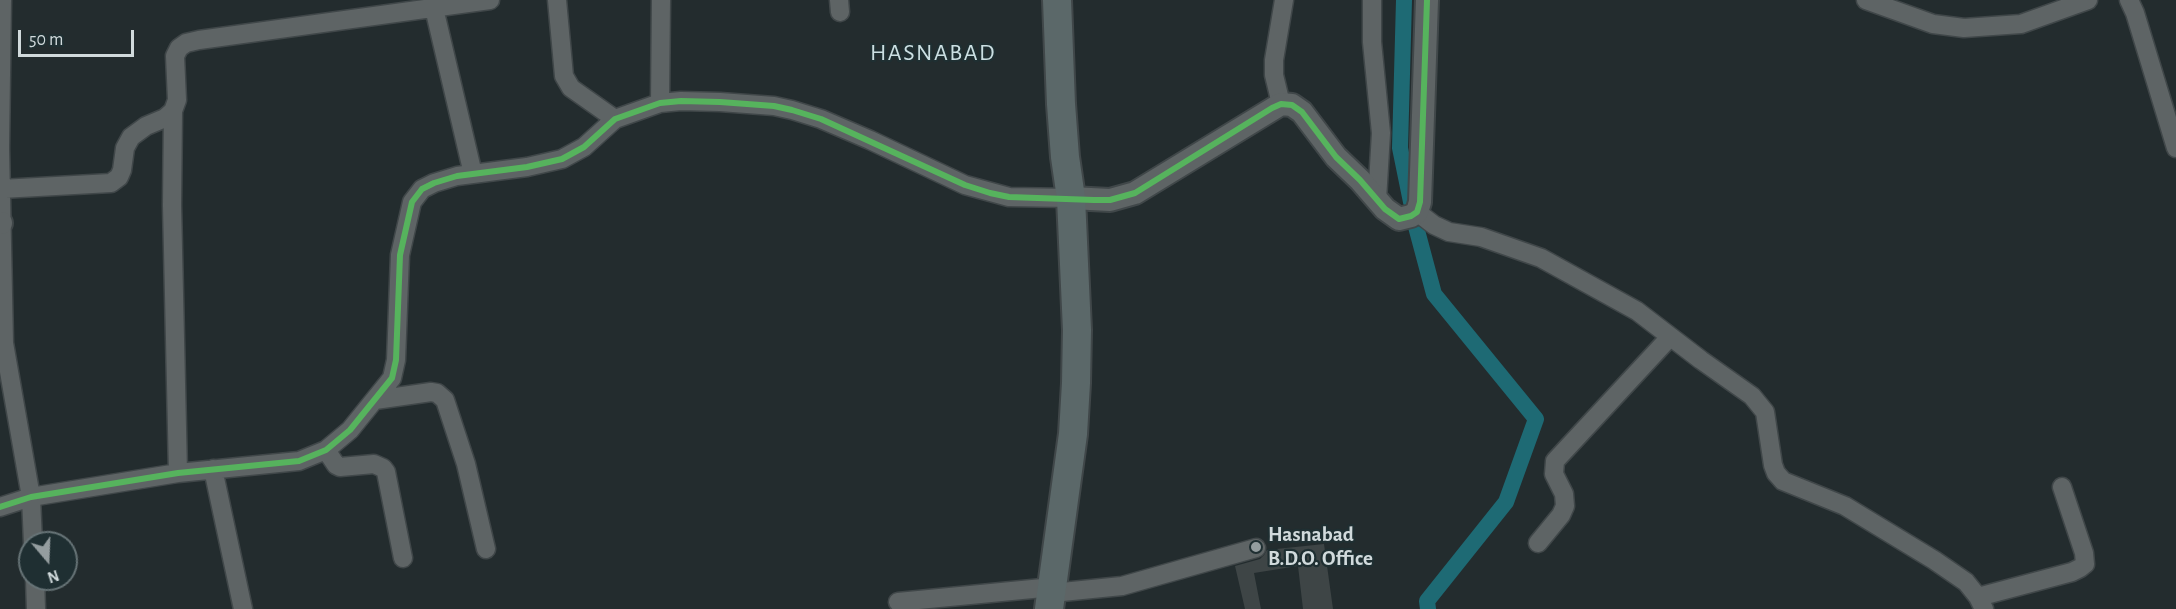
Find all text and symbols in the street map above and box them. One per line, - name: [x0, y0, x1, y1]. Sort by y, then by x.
- scale bar: [21, 18, 136, 56]
- text: 50 m: [29, 31, 63, 49]
- district label: HASNABAD: [870, 39, 996, 67]
- place label: Hasnabad B.D.O. Office: [1268, 522, 1373, 572]
- north arrow: [18, 531, 78, 591]
- marker: Hasnabad B.D.O. Office: [1249, 540, 1263, 554]
- text: N: [45, 567, 61, 586]

